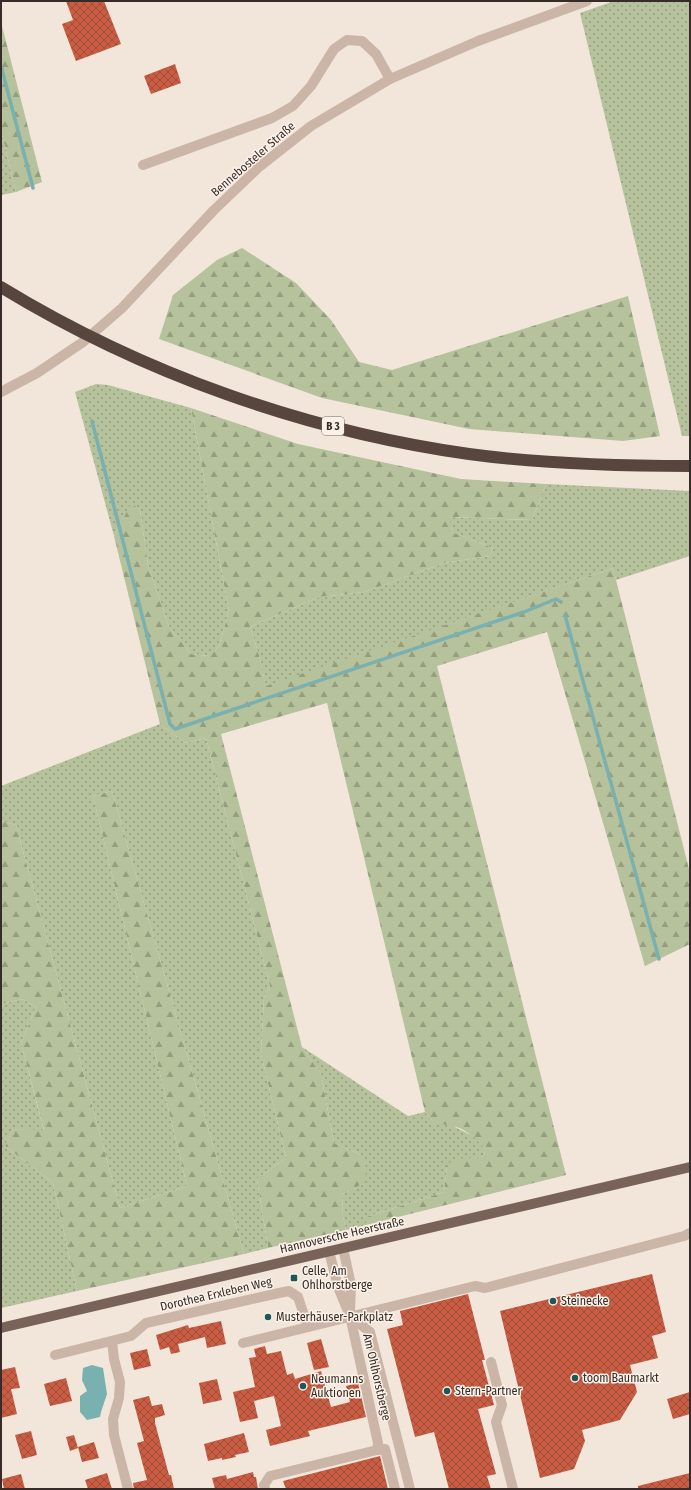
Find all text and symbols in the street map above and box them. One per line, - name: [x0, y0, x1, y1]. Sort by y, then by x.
- street label: Bennebosteler Straße: [208, 119, 298, 199]
- road number: B 3: [322, 417, 344, 435]
- street label: Hannoversche Heerstraße: [279, 1214, 405, 1256]
- place label: Celle, Am Ohlhorstberge: [302, 1264, 373, 1292]
- marker: Celle, Am Ohlhorstberge: [289, 1273, 299, 1283]
- street label: Dorothea Erxleben Weg: [159, 1274, 274, 1314]
- place label: Steinecke: [561, 1294, 609, 1308]
- marker: Steinecke: [548, 1296, 558, 1306]
- place label: Musterhäuser-Parkplatz: [276, 1310, 393, 1324]
- marker: Musterhäuser-Parkplatz: [263, 1312, 273, 1322]
- street label: Am Ohlhorstberge: [360, 1332, 394, 1422]
- place label: toom Baumarkt: [583, 1371, 659, 1385]
- place label: Neumanns Auktionen: [311, 1372, 363, 1400]
- marker: toom Baumarkt: [570, 1373, 580, 1383]
- marker: Neumanns Auktionen: [298, 1381, 308, 1391]
- place label: Stern-Partner: [455, 1384, 522, 1398]
- marker: Stern-Partner: [442, 1386, 452, 1396]

